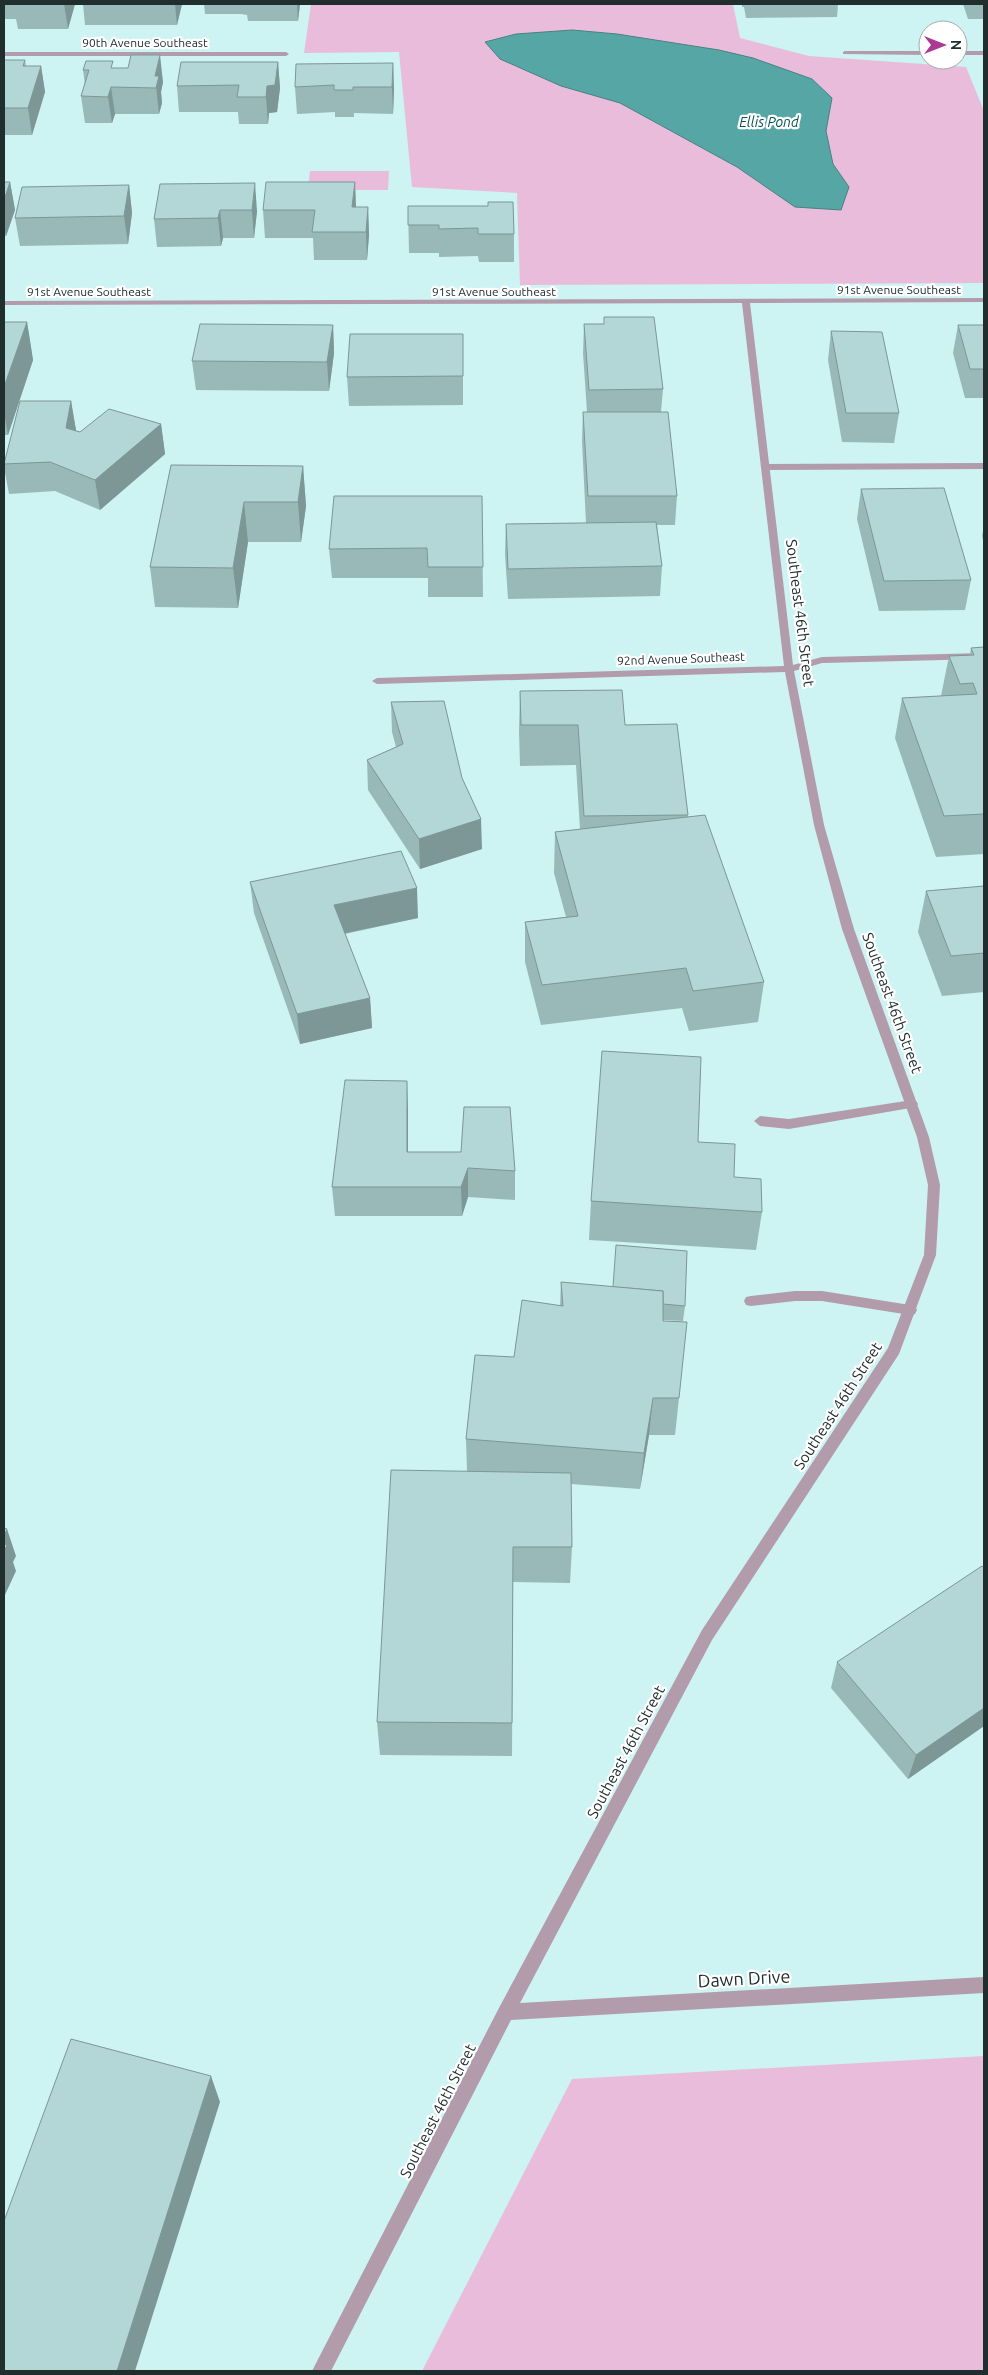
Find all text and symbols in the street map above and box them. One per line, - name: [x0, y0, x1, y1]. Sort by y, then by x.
- north arrow: [918, 20, 968, 70]
- street label: 90th Avenue Southeast: [82, 36, 208, 49]
- text: N: [948, 40, 964, 50]
- water label: Ellis Pond: [739, 114, 800, 130]
- street label: 91st Avenue Southeast: [837, 283, 961, 296]
- street label: 91st Avenue Southeast: [27, 285, 151, 298]
- street label: 91st Avenue Southeast: [432, 285, 556, 298]
- street label: Southeast 46th Street: [783, 538, 818, 688]
- street label: 92nd Avenue Southeast: [617, 650, 745, 667]
- street label: Southeast 46th Street: [859, 930, 926, 1075]
- street label: Southeast 46th Street: [790, 1339, 885, 1472]
- street label: Southeast 46th Street: [583, 1682, 668, 1821]
- street label: Dawn Drive: [697, 1966, 791, 1990]
- street label: Southeast 46th Street: [396, 2041, 479, 2181]

